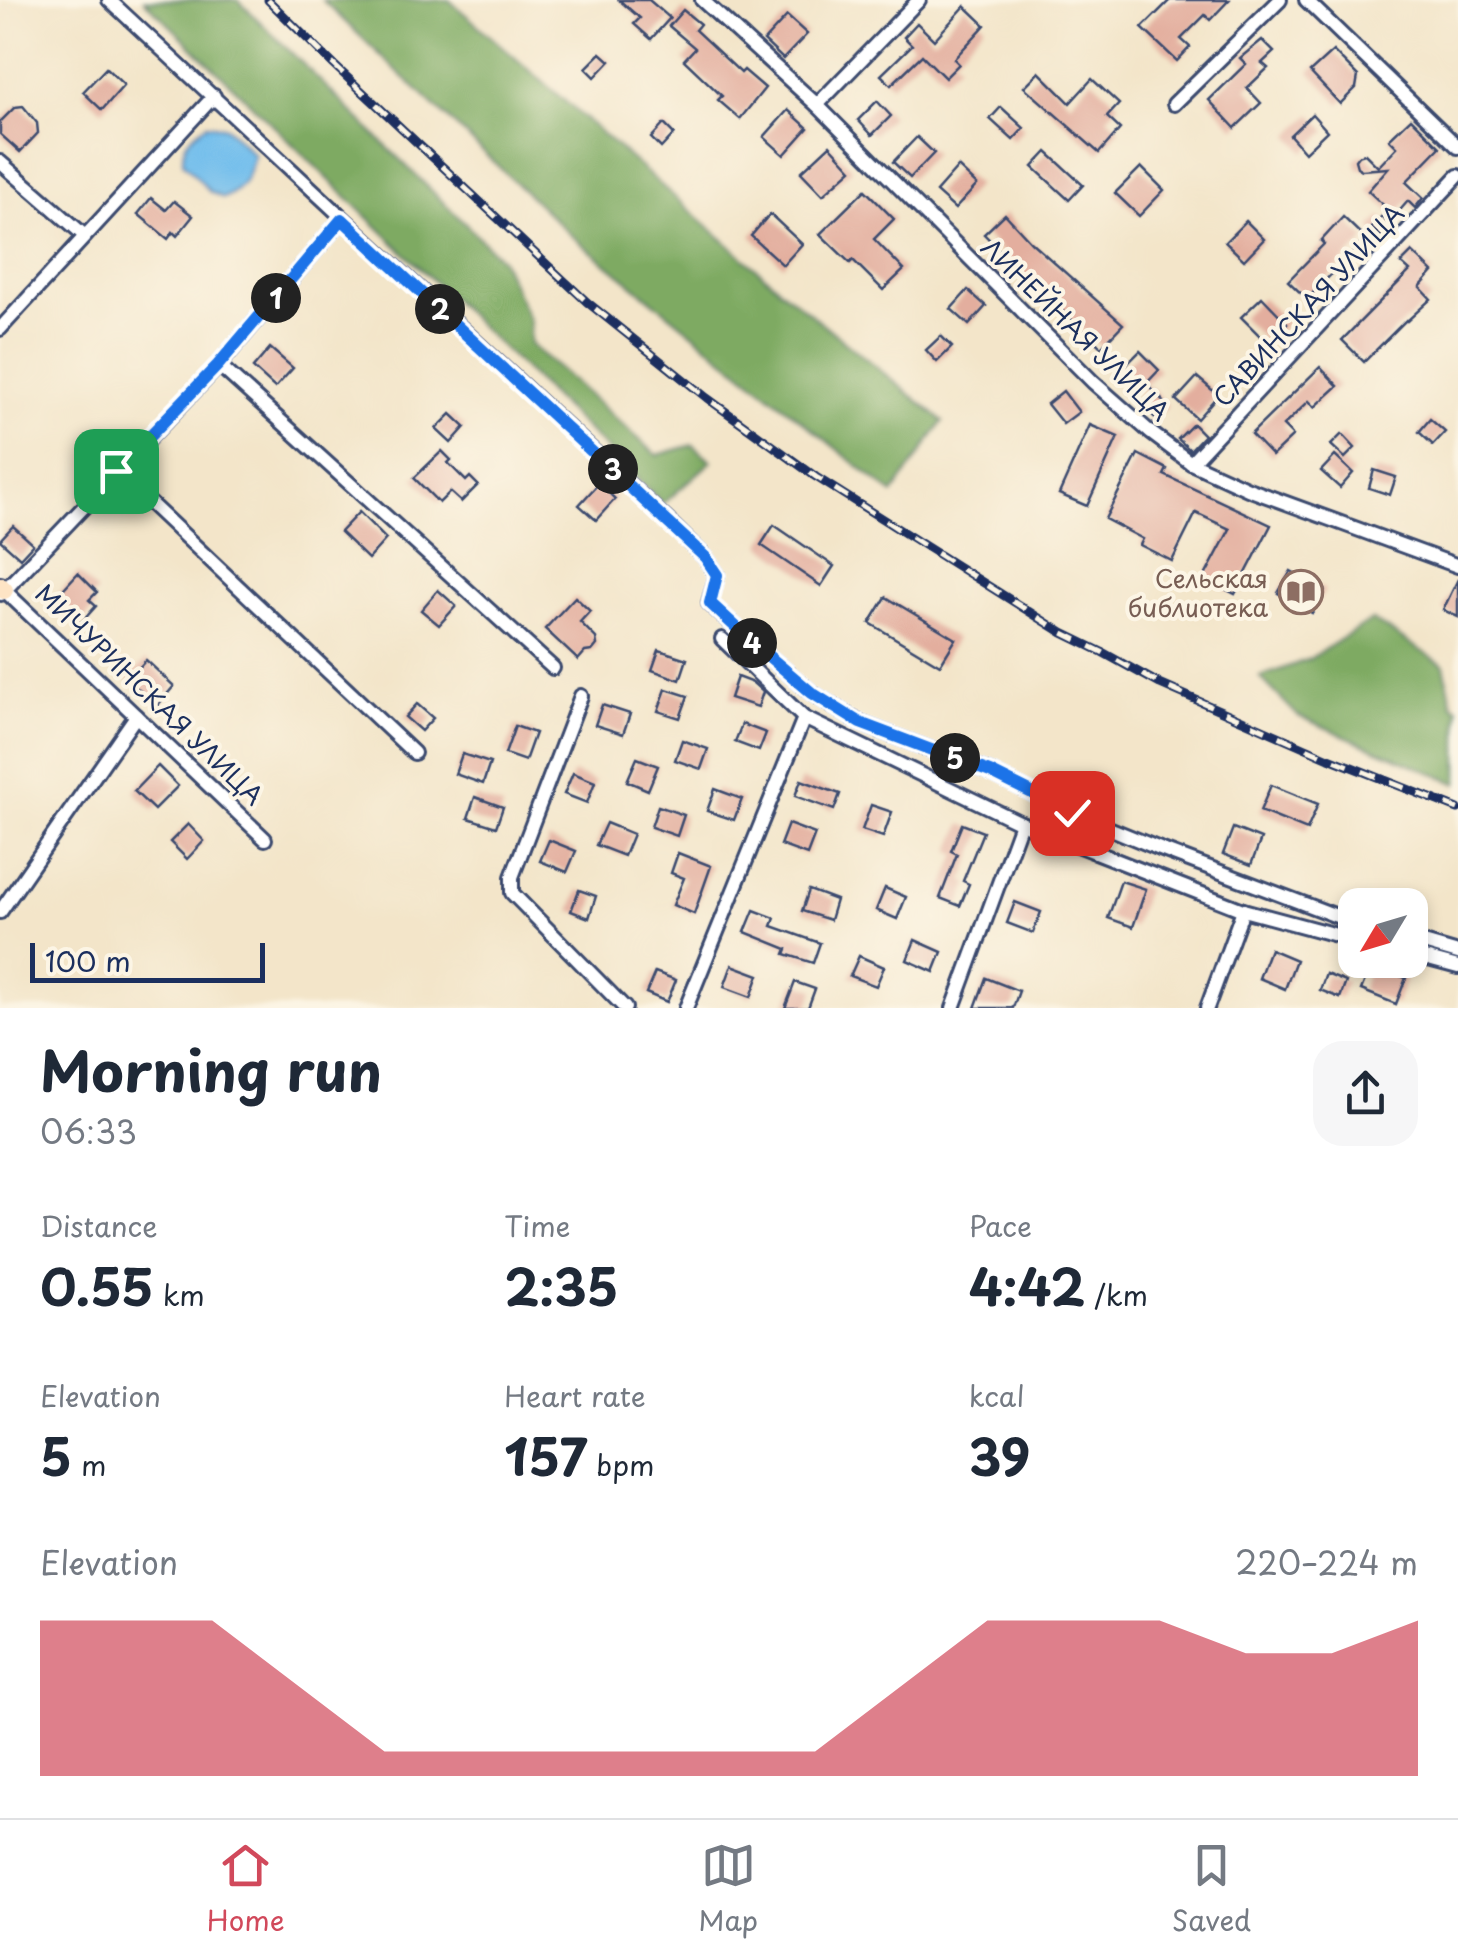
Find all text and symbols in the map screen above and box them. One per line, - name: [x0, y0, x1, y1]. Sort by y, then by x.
- street label: САВИНСКАЯ УЛИЦА: [1204, 195, 1412, 415]
- street label: ЛИНЕЙНАЯ УЛИЦА: [973, 229, 1179, 429]
- pin: 1: [251, 273, 301, 323]
- text: 1: [269, 276, 283, 319]
- pin: 2: [415, 284, 465, 334]
- text: 2: [430, 287, 450, 330]
- pin: [74, 429, 159, 514]
- icon: arrive: [89, 444, 144, 499]
- pin: 3: [588, 444, 638, 494]
- text: 3: [604, 447, 622, 490]
- place label: Сельская библиотека: [1128, 559, 1268, 626]
- library icon: Сельская библиотека: [1278, 569, 1324, 615]
- street label: МИЧУРИНСКАЯ УЛИЦА: [27, 575, 273, 813]
- pin: 4: [727, 618, 777, 668]
- text: 4: [742, 621, 762, 664]
- pin: 5: [930, 733, 980, 783]
- text: 5: [946, 736, 964, 779]
- pin: [1030, 771, 1115, 856]
- icon: check: [1045, 786, 1100, 841]
- north arrow: [1338, 888, 1428, 978]
- map controls: [1338, 888, 1428, 978]
- scale bar: [30, 938, 265, 983]
- text: 100 m: [45, 939, 131, 982]
- text: Morning run: [40, 1028, 382, 1111]
- button: share: [1313, 1041, 1418, 1146]
- text: 06:33: [40, 1107, 137, 1155]
- text: Distance: [40, 1204, 158, 1247]
- text: Time: [504, 1204, 571, 1247]
- text: Pace: [969, 1204, 1032, 1247]
- text: 0.55: [40, 1247, 154, 1323]
- text: 2:35: [504, 1247, 619, 1323]
- text: 4:42: [969, 1247, 1085, 1323]
- text: km: [154, 1273, 205, 1316]
- text: /km: [1085, 1273, 1148, 1316]
- text: Elevation: [40, 1374, 161, 1417]
- text: Heart rate: [504, 1374, 646, 1417]
- text: kcal: [969, 1374, 1025, 1417]
- text: 5: [40, 1417, 72, 1493]
- text: 157: [504, 1417, 587, 1493]
- text: 39: [969, 1417, 1030, 1493]
- text: m: [72, 1443, 107, 1486]
- text: bpm: [587, 1443, 654, 1486]
- text: Elevation: [40, 1538, 178, 1586]
- text: 220–224 m: [1235, 1538, 1418, 1586]
- tab: Home: [207, 1838, 285, 1941]
- tab: Map: [698, 1838, 758, 1941]
- tab: Saved: [1172, 1838, 1251, 1941]

